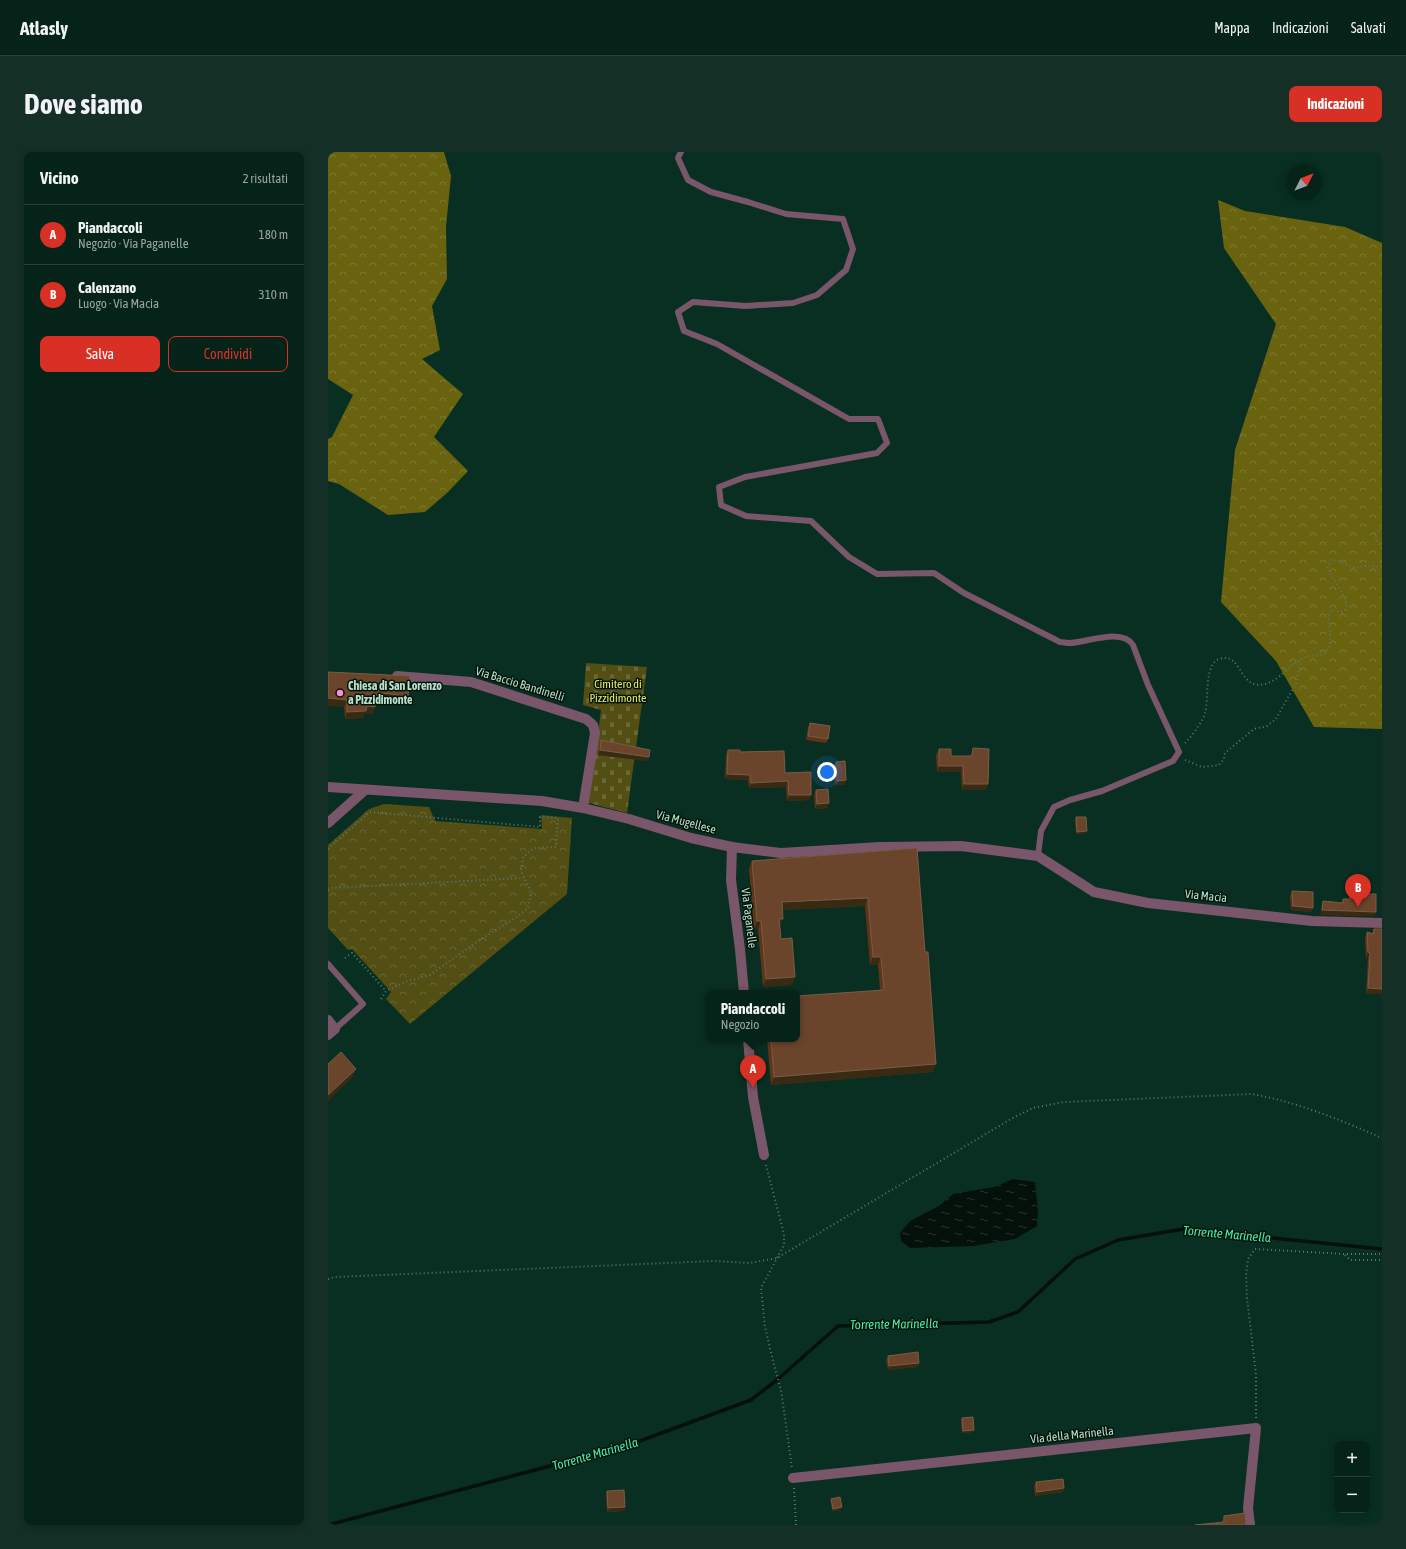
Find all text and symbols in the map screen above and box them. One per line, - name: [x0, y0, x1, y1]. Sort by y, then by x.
- text: Atlasly: [20, 17, 68, 39]
- text: Mappa: [1214, 20, 1250, 36]
- text: Indicazioni: [1272, 20, 1329, 36]
- text: Salvati: [1351, 20, 1386, 36]
- button: Indicazioni: [1289, 86, 1382, 122]
- text: Dove siamo: [24, 88, 143, 120]
- north arrow: [1286, 164, 1322, 200]
- text: Vicino: [40, 168, 79, 188]
- text: 2 risultati: [242, 171, 288, 186]
- text: Piandaccoli: [78, 219, 143, 236]
- text: A: [50, 227, 56, 242]
- text: 180 m: [259, 227, 288, 242]
- text: Negozio · Via Paganelle: [78, 236, 189, 251]
- text: Calenzano: [78, 279, 136, 296]
- text: B: [50, 287, 56, 302]
- text: 310 m: [259, 287, 288, 302]
- text: Luogo · Via Macia: [78, 296, 159, 311]
- button: Salva: [40, 336, 160, 372]
- button: Condividi: [168, 336, 288, 372]
- street label: Via Baccio Bandinelli: [474, 664, 566, 704]
- park label: Cimitero di Pizzidimonte: [589, 677, 647, 705]
- place label: Chiesa di San Lorenzo a Pizzidimonte: [348, 679, 442, 707]
- marker: Chiesa di San Lorenzo a Pizzidimonte: [335, 688, 345, 698]
- your location: [817, 762, 837, 782]
- street label: Via Mugellese: [655, 807, 717, 837]
- pin: B: [1345, 874, 1371, 907]
- street label: Via Paganelle: [738, 887, 760, 949]
- street label: Via Macia: [1184, 887, 1228, 905]
- popup: [706, 990, 800, 1042]
- text: Piandaccoli: [721, 1000, 785, 1017]
- text: Negozio: [721, 1017, 759, 1032]
- pin: A: [740, 1055, 766, 1088]
- water label: Torrente Marinella: [1182, 1223, 1272, 1245]
- water label: Torrente Marinella: [850, 1316, 938, 1332]
- street label: Via della Marinella: [1030, 1424, 1114, 1446]
- water label: Torrente Marinella: [550, 1435, 640, 1473]
- map controls: [1334, 1441, 1370, 1513]
- button: +: [1334, 1441, 1370, 1477]
- button: −: [1334, 1477, 1370, 1513]

